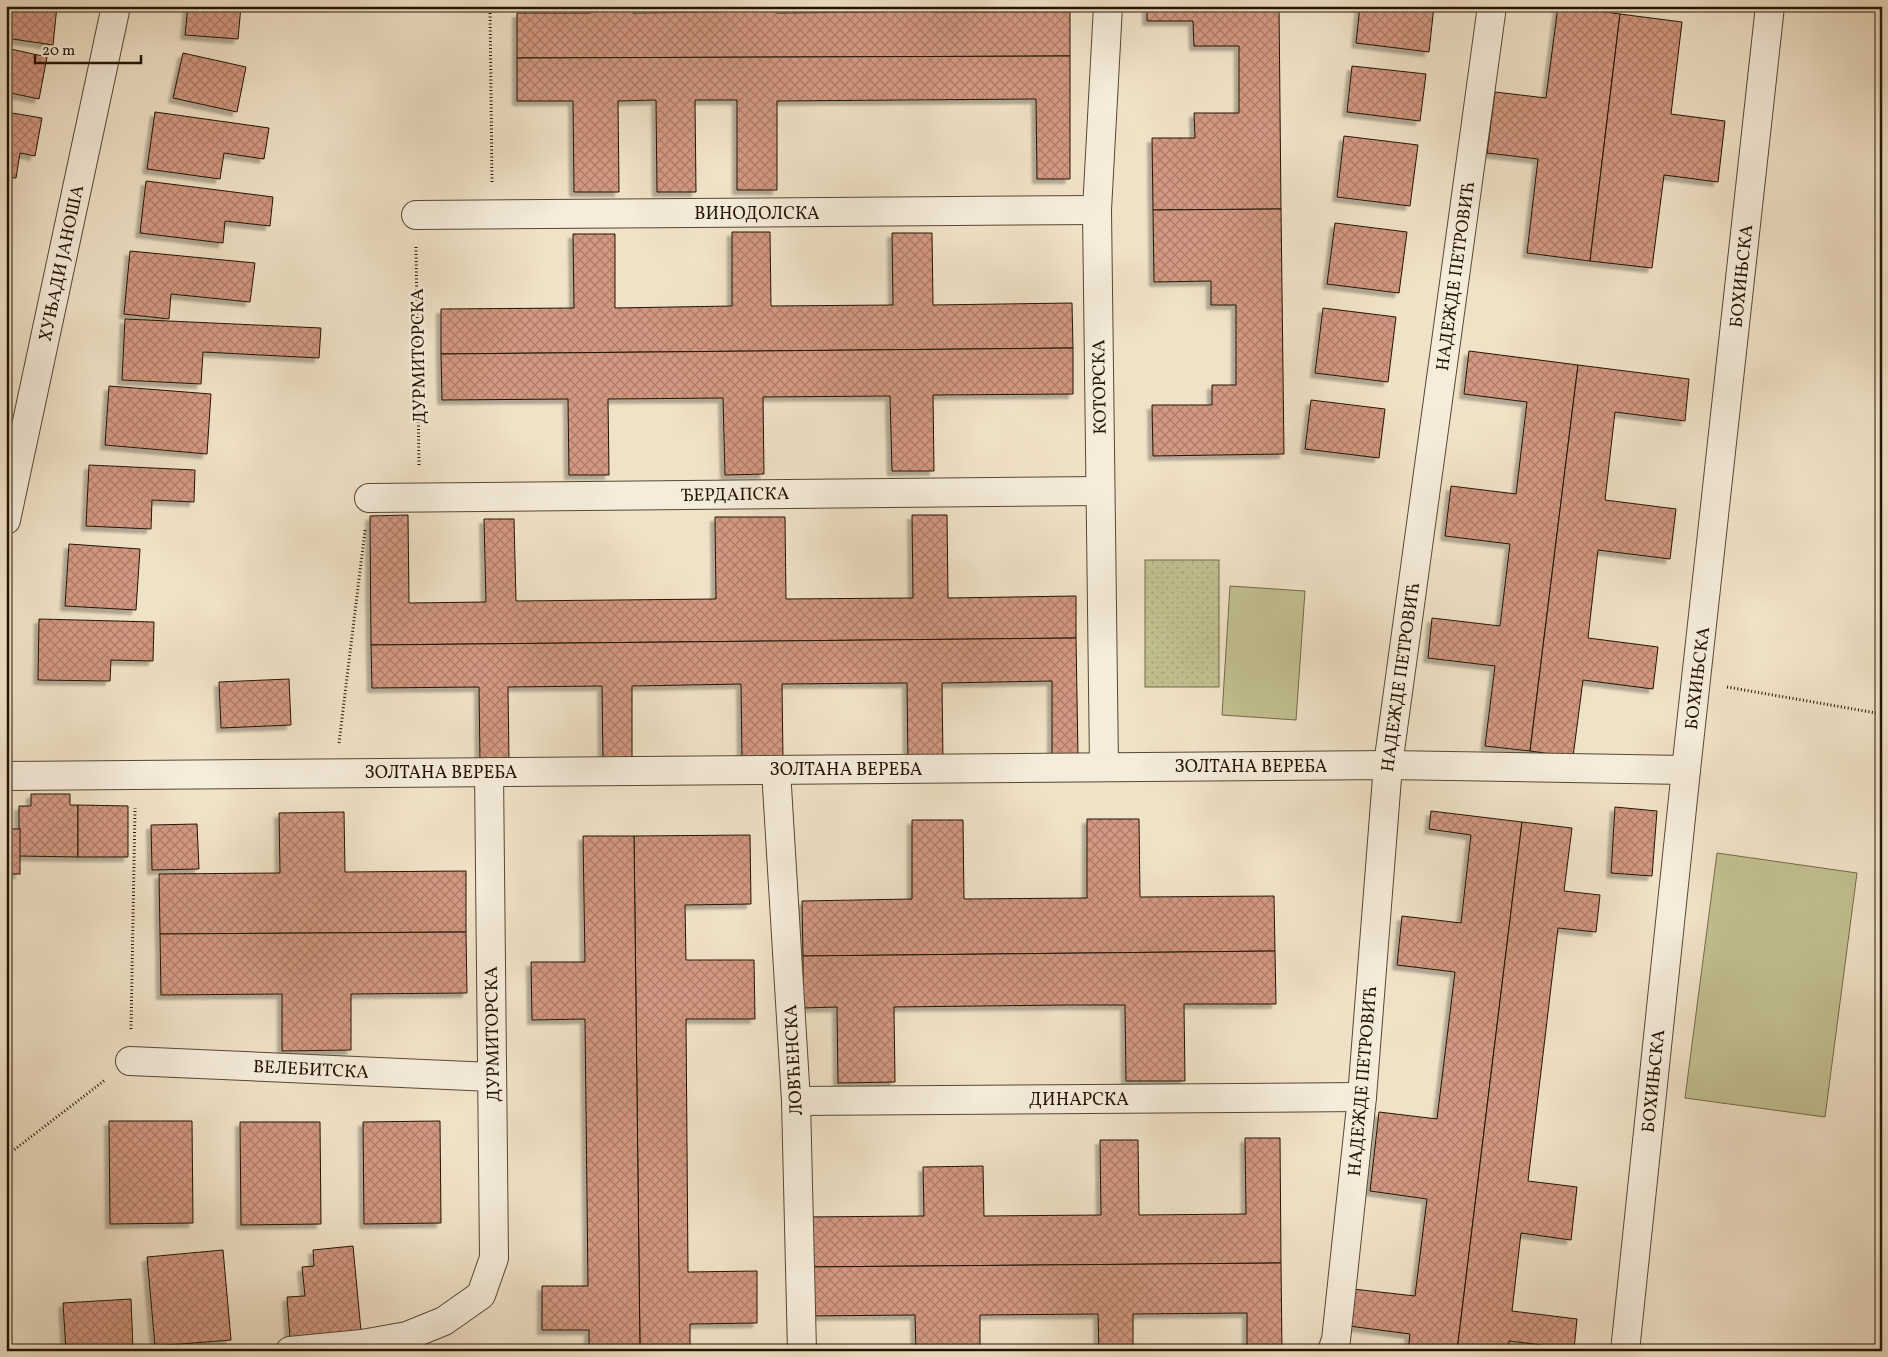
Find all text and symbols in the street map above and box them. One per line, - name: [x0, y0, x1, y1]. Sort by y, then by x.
- scale bar: [35, 32, 141, 64]
- text: 20 m: [42, 41, 75, 62]
- street label: НАДЕЖДЕ ПЕТРОВИЋ: [1431, 180, 1482, 373]
- street label: ХУЊАДИ ЈАНОША: [34, 182, 91, 344]
- street label: ВИНОДОЛСКА: [694, 202, 820, 227]
- street label: БОХИЊСКА: [1725, 223, 1760, 329]
- street label: ДУРМИТОРСКА: [406, 288, 433, 424]
- street label: КОТОРСКА: [1087, 339, 1114, 435]
- street label: ЂЕРДАПСКА: [680, 482, 790, 509]
- street label: НАДЕЖДЕ ПЕТРОВИЋ: [1376, 581, 1427, 774]
- street label: БОХИЊСКА: [1680, 625, 1717, 731]
- street label: ЗОЛТАНА ВЕРЕБА: [1175, 755, 1328, 780]
- street label: ЗОЛТАНА ВЕРЕБА: [770, 758, 923, 783]
- street label: ЗОЛТАНА ВЕРЕБА: [365, 761, 518, 786]
- street label: ДУРМИТОРСКА: [480, 966, 507, 1102]
- street label: НАДЕЖДЕ ПЕТРОВИЋ: [1343, 985, 1384, 1177]
- street label: ЛОВЋЕНСКА: [779, 1003, 810, 1116]
- street label: БОХИЊСКА: [1637, 1028, 1672, 1134]
- street label: ВЕЛЕБИТСКА: [252, 1055, 370, 1086]
- street label: ДИНАРСКА: [1029, 1088, 1129, 1113]

